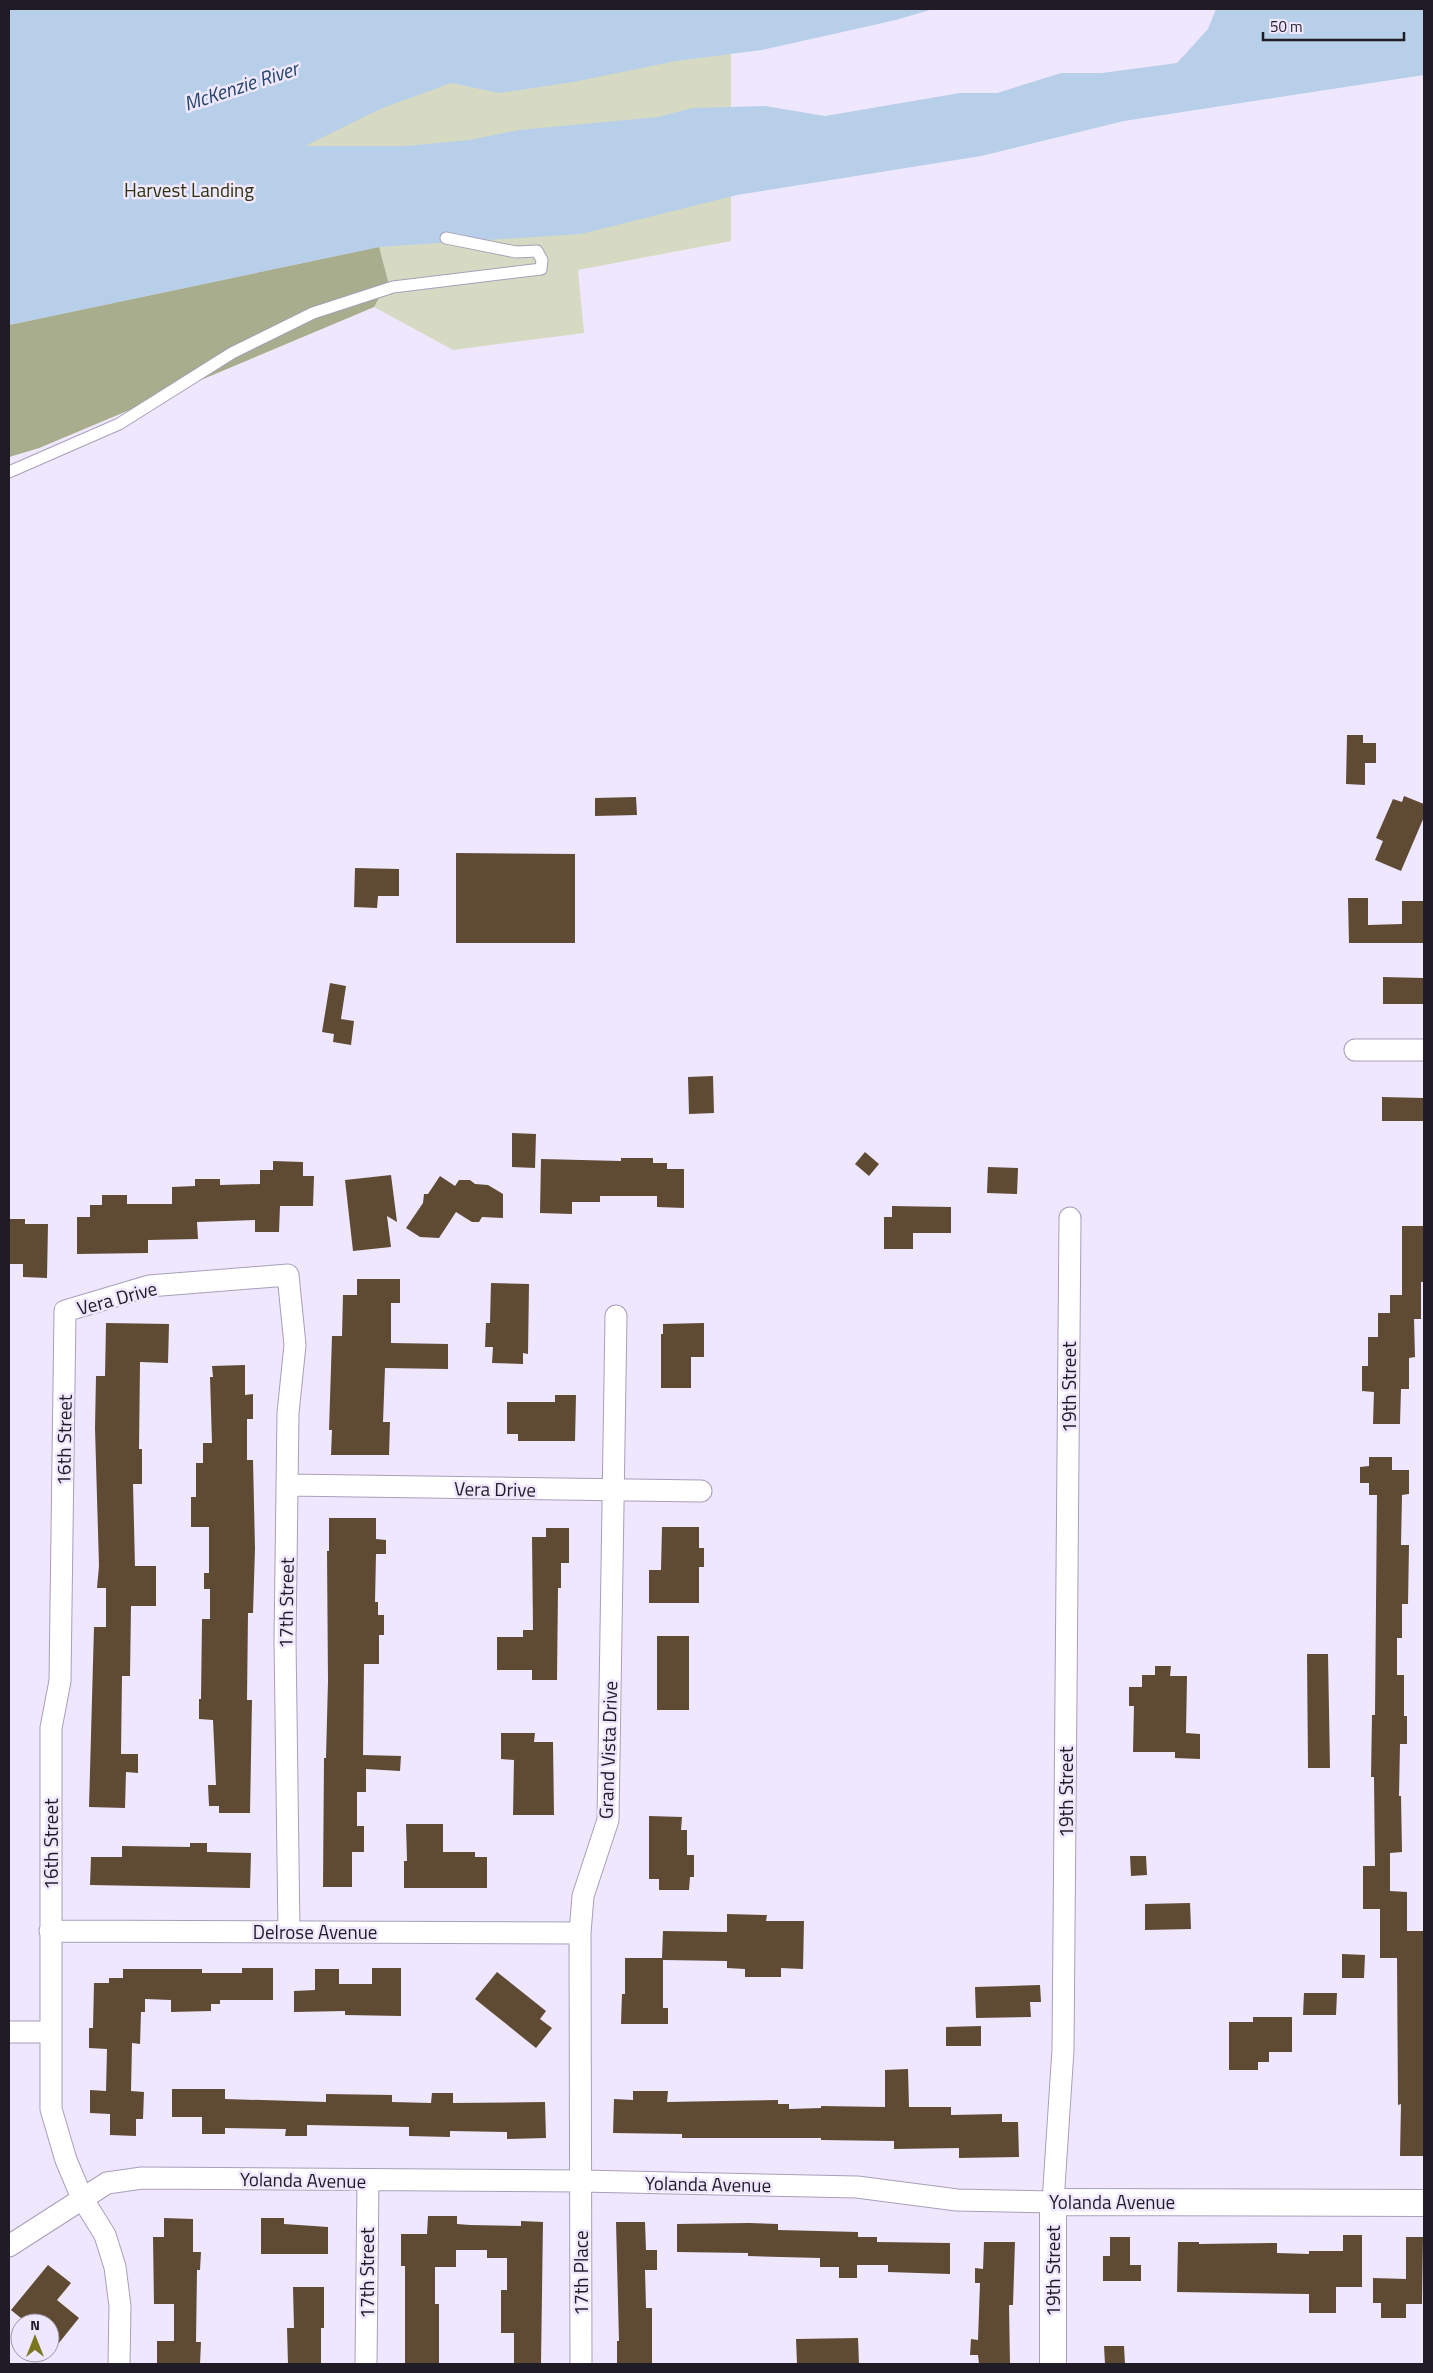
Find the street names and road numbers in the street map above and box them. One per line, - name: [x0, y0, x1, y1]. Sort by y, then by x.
- street label: Vera Drive: [74, 1273, 160, 1322]
- street label: 19th Street: [1054, 1341, 1083, 1433]
- street label: 16th Street: [48, 1394, 79, 1486]
- street label: Vera Drive: [454, 1473, 536, 1504]
- street label: 17th Street: [270, 1557, 301, 1649]
- street label: Grand Vista Drive: [591, 1680, 624, 1820]
- street label: 19th Street: [1051, 1746, 1080, 1838]
- street label: 16th Street: [36, 1798, 65, 1890]
- street label: Delrose Avenue: [253, 1917, 377, 1946]
- street label: Yolanda Avenue: [240, 2164, 366, 2195]
- street label: Yolanda Avenue: [645, 2168, 771, 2199]
- street label: Yolanda Avenue: [1049, 2187, 1175, 2216]
- street label: 19th Street: [1038, 2225, 1067, 2317]
- street label: 17th Street: [352, 2227, 381, 2319]
- street label: 17th Place: [566, 2230, 595, 2316]

